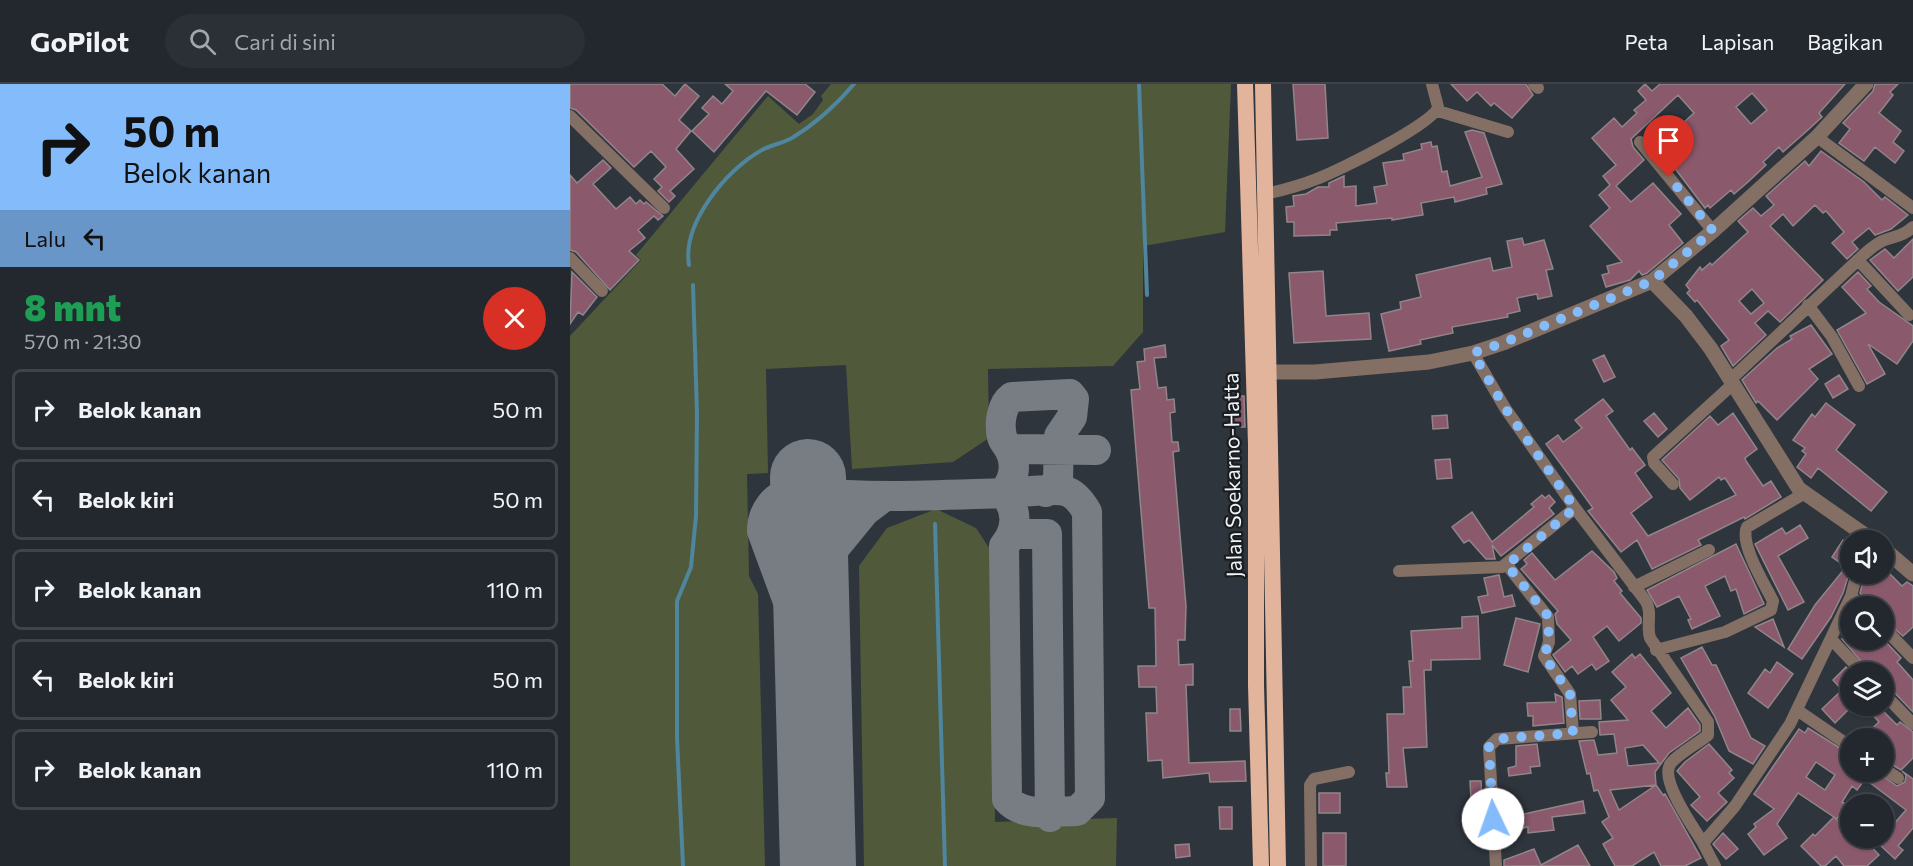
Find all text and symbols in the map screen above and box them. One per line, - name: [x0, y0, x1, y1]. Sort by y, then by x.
- search box: [165, 14, 585, 68]
- text: GoPilot: [30, 24, 129, 58]
- icon: search: [186, 25, 219, 58]
- text: Cari di sini: [234, 28, 336, 55]
- text: Peta: [1625, 29, 1668, 54]
- text: Lapisan: [1701, 29, 1774, 54]
- text: Bagikan: [1807, 29, 1883, 54]
- text: 50 m: [123, 104, 220, 156]
- icon: right: [24, 108, 102, 186]
- pin: [1643, 115, 1694, 177]
- icon: arrive: [1652, 124, 1685, 157]
- text: Belok kanan: [123, 156, 271, 189]
- icon: left: [78, 222, 111, 255]
- text: Lalu: [24, 225, 66, 252]
- text: 8 mnt: [24, 284, 121, 328]
- button: close: [483, 287, 546, 350]
- text: 570 m · 21:30: [24, 329, 142, 353]
- street label: Jalan Soekarno-Hatta: [1217, 373, 1246, 578]
- icon: right: [27, 393, 60, 426]
- text: Belok kanan: [78, 396, 201, 423]
- text: 50 m: [493, 396, 543, 423]
- icon: left: [27, 483, 60, 516]
- text: Belok kiri: [78, 486, 174, 513]
- text: 50 m: [493, 486, 543, 513]
- map controls: [1840, 530, 1894, 848]
- button: sound: [1840, 530, 1894, 584]
- icon: right: [27, 573, 60, 606]
- text: Belok kanan: [78, 576, 201, 603]
- text: 110 m: [486, 576, 543, 603]
- button: search: [1840, 596, 1894, 650]
- button: layers: [1840, 662, 1894, 716]
- icon: left: [27, 663, 60, 696]
- text: Belok kiri: [78, 666, 174, 693]
- text: 50 m: [493, 666, 543, 693]
- button: +: [1840, 728, 1894, 782]
- icon: right: [27, 753, 60, 786]
- text: Belok kanan: [78, 756, 201, 783]
- text: 110 m: [486, 756, 543, 783]
- position arrow: [1461, 787, 1525, 851]
- button: −: [1840, 794, 1894, 848]

